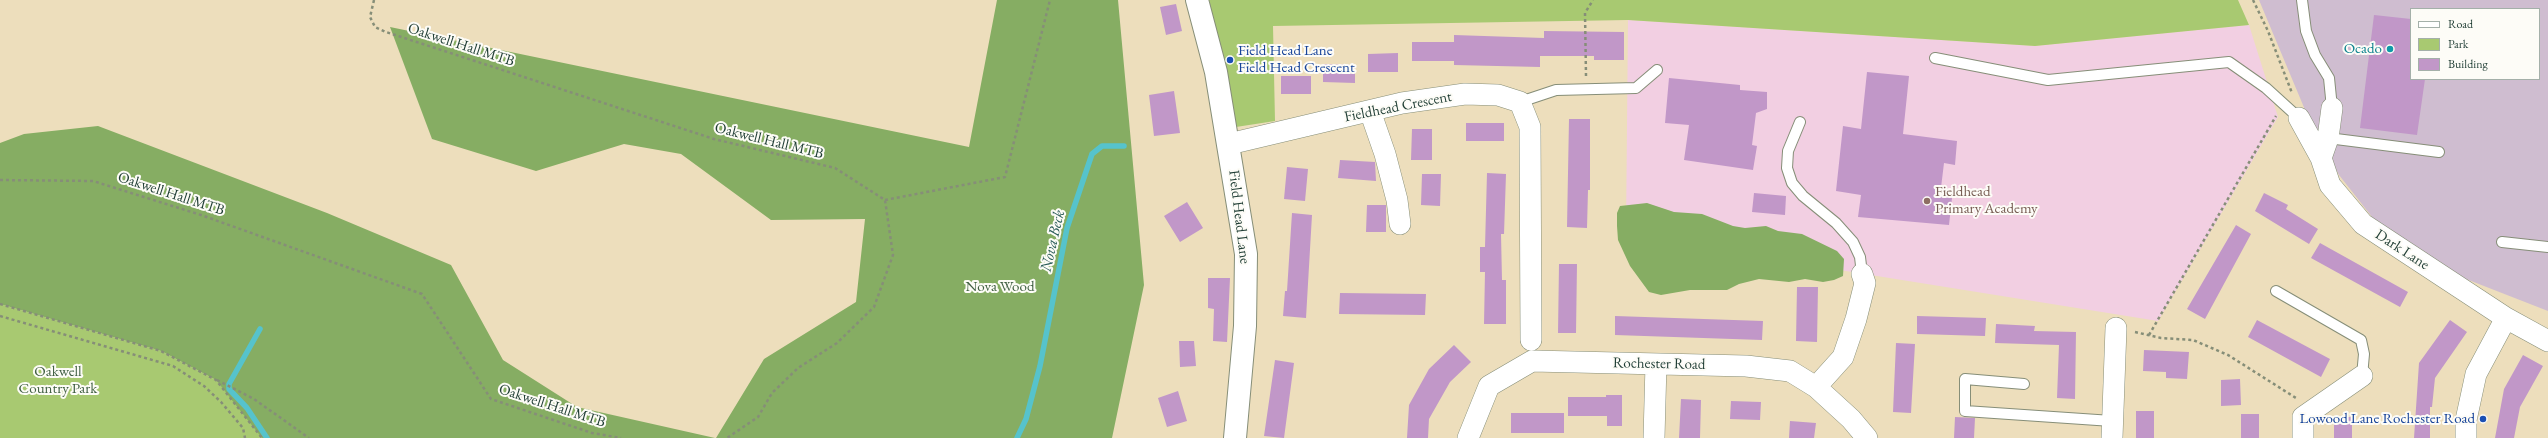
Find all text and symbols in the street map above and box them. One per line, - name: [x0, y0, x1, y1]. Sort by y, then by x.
- legend: [2410, 8, 2540, 80]
- text: Road: [2448, 16, 2473, 32]
- street label: Oakwell Hall MTB: [405, 19, 517, 71]
- text: Park: [2448, 36, 2468, 52]
- place label: Ocado: [2344, 40, 2382, 58]
- place label: Field Head Lane Field Head Crescent: [1238, 42, 1355, 77]
- marker: Ocado: [2385, 44, 2395, 54]
- marker: Field Head Lane Field Head Crescent: [1225, 55, 1235, 65]
- text: Building: [2448, 56, 2488, 72]
- street label: Fieldhead Crescent: [1343, 88, 1453, 126]
- street label: Oakwell Hall MTB: [713, 119, 825, 163]
- street label: Oakwell Hall MTB: [115, 168, 227, 220]
- street label: Field Head Lane: [1224, 169, 1254, 265]
- place label: Fieldhead Primary Academy: [1935, 183, 2038, 218]
- marker: Fieldhead Primary Academy: [1922, 196, 1932, 206]
- water label: Nova Beck: [1037, 208, 1069, 274]
- street label: Dark Lane: [2372, 226, 2432, 274]
- park label: Nova Wood: [965, 278, 1035, 296]
- street label: Rochester Road: [1613, 354, 1705, 374]
- park label: Oakwell Country Park: [19, 363, 97, 398]
- street label: Oakwell Hall MTB: [496, 380, 608, 432]
- place label: Lowood Lane Rochester Road: [2300, 410, 2475, 428]
- marker: Lowood Lane Rochester Road: [2478, 414, 2488, 424]

